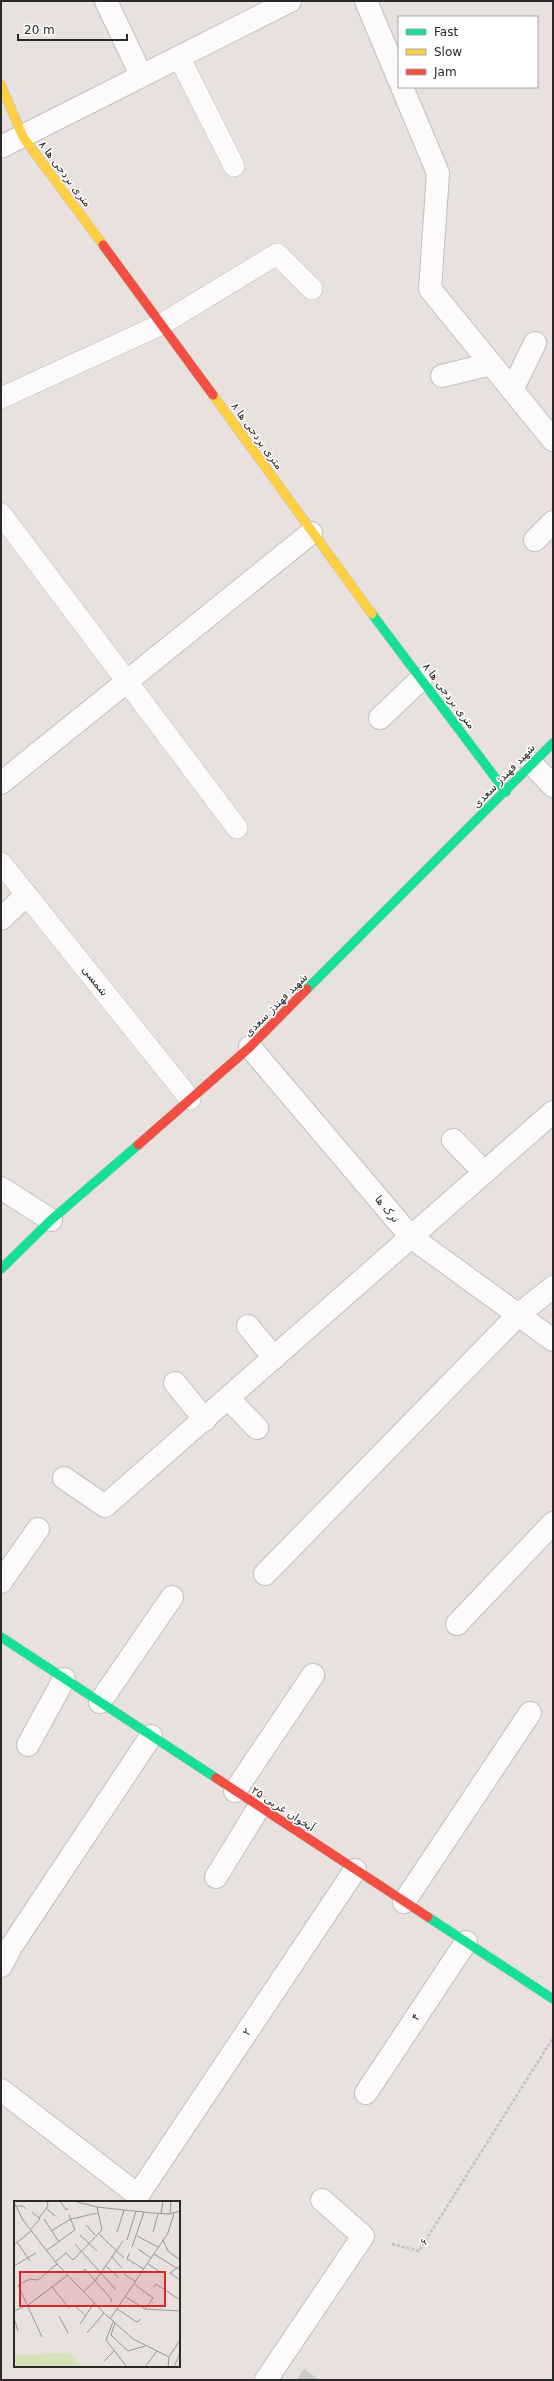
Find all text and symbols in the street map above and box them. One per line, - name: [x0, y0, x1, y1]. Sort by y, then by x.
- scale bar: [18, 16, 127, 42]
- legend: [398, 16, 538, 88]
- text: 20 m: [24, 23, 55, 37]
- text: Fast: [434, 25, 458, 39]
- text: Slow: [434, 45, 462, 59]
- text: Jam: [433, 65, 457, 79]
- street label: ۸ متری بردجی ها: [36, 138, 94, 210]
- street label: ۸ متری بردجی ها: [228, 400, 286, 472]
- street label: ۸ متری بردجی ها: [420, 660, 478, 732]
- street label: شهید فهندژ سعدی: [470, 741, 538, 811]
- street label: شمسی: [79, 963, 111, 999]
- street label: شهید فهندژ سعدی: [242, 971, 310, 1039]
- street label: ترک ها: [372, 1193, 402, 1225]
- street label: آبخوان غربی ۲۵: [249, 1783, 318, 1835]
- street label: ۴: [409, 2011, 423, 2023]
- street label: ۲: [240, 2026, 254, 2038]
- inset map: [14, 2201, 180, 2367]
- street label: ۶: [417, 2236, 431, 2248]

